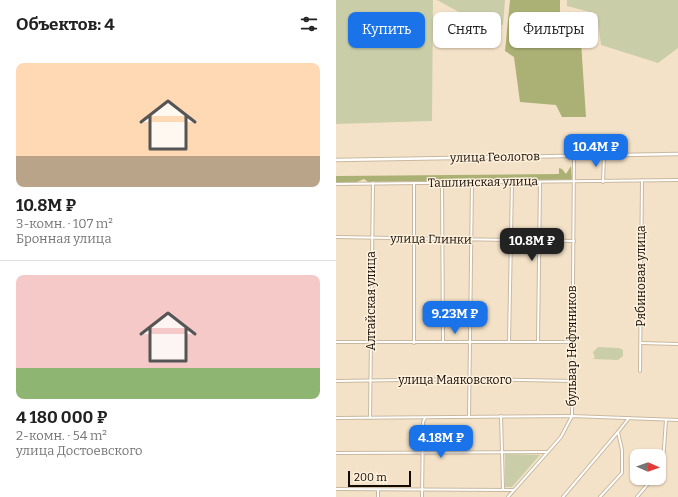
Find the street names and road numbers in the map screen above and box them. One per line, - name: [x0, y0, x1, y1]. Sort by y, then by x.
- street label: улица Геологов: [449, 149, 540, 165]
- street label: Ташлинская улица: [428, 174, 539, 190]
- street label: Рябиновая улица: [634, 225, 648, 327]
- street label: улица Глинки: [389, 231, 472, 247]
- street label: Алтайская улица: [364, 251, 378, 351]
- street label: бульвар Нефтяников: [565, 285, 579, 407]
- street label: улица Маяковского: [397, 373, 512, 387]

